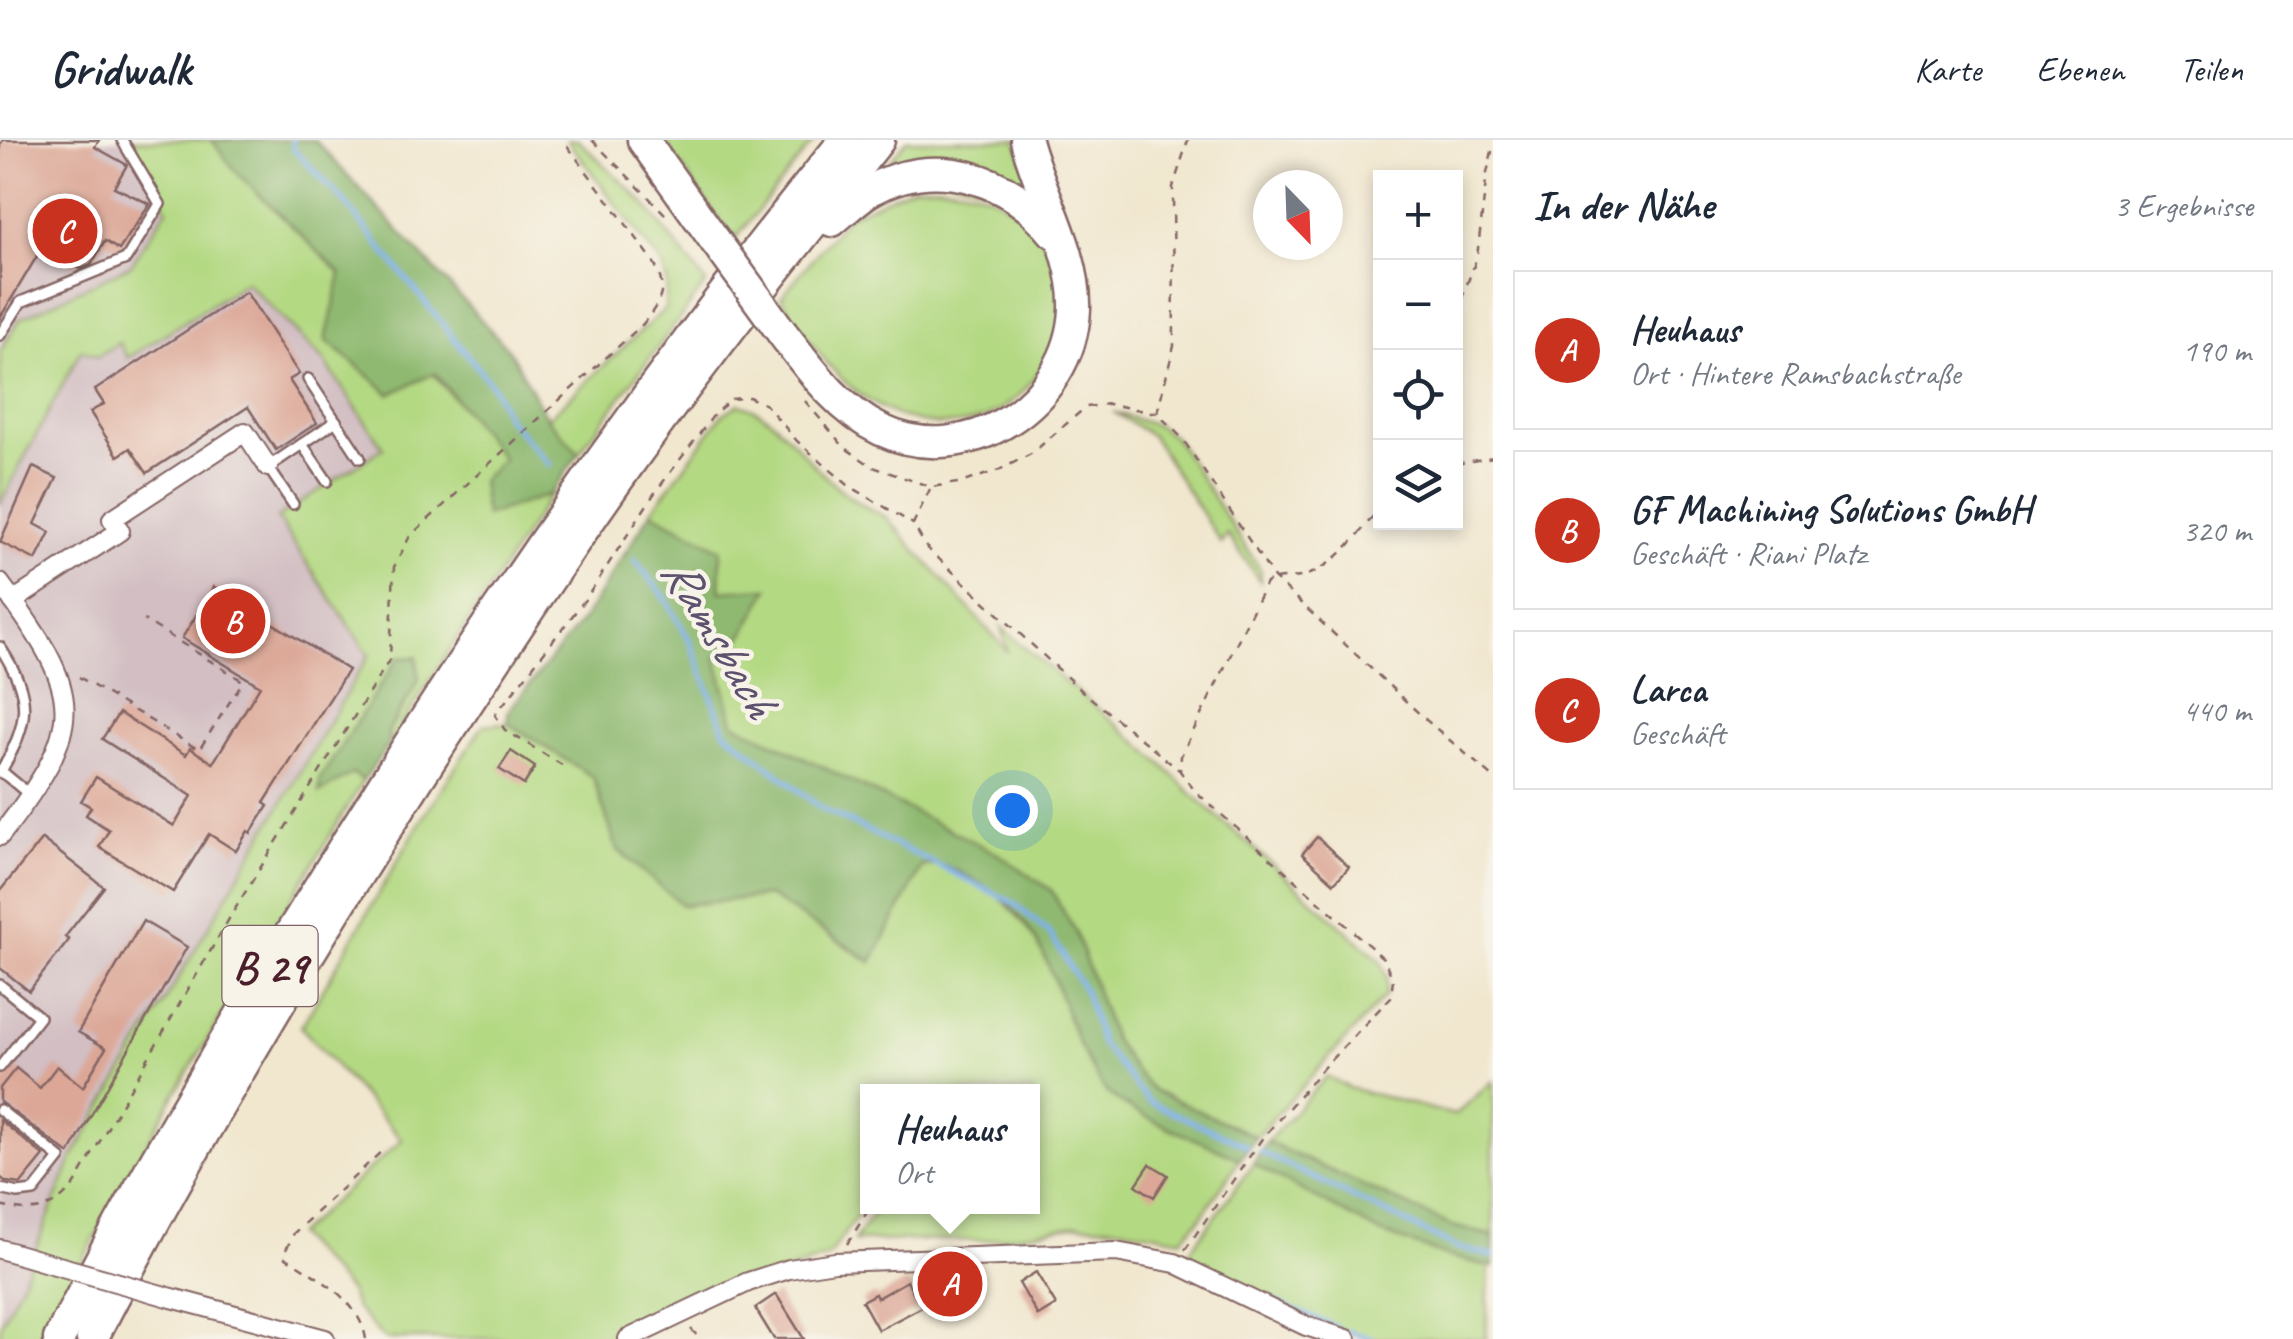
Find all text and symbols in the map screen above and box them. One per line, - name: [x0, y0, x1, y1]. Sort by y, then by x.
- text: Gridwalk: [50, 39, 191, 99]
- text: Karte: [1914, 47, 1981, 92]
- text: Ebenen: [2036, 47, 2124, 92]
- text: Teilen: [2179, 47, 2243, 92]
- north arrow: [1253, 170, 1343, 260]
- map controls: [1373, 170, 1463, 530]
- button: +: [1373, 170, 1463, 260]
- text: In der Nähe: [1533, 179, 1714, 232]
- text: 3 Ergebnisse: [2114, 185, 2253, 226]
- pin: C: [32, 194, 98, 268]
- button: −: [1373, 260, 1463, 350]
- text: Heuhaus: [1630, 306, 1740, 353]
- text: A: [1559, 330, 1576, 371]
- text: 190 m: [2182, 330, 2251, 371]
- button: locate: [1373, 350, 1463, 440]
- text: Ort · Hintere Ramsbachstraße: [1630, 353, 1960, 394]
- button: layers: [1373, 440, 1463, 530]
- text: GF Machining Solutions GmbH: [1630, 486, 2031, 533]
- text: B: [1559, 510, 1576, 551]
- text: 320 m: [2182, 510, 2251, 551]
- text: Geschäft · Riani Platz: [1630, 533, 1866, 574]
- water label: Ramsbach: [648, 545, 794, 731]
- pin: B: [200, 584, 266, 658]
- text: Larca: [1630, 666, 1706, 713]
- text: C: [1560, 690, 1575, 731]
- text: 440 m: [2182, 690, 2251, 731]
- text: Geschäft: [1630, 713, 1725, 754]
- your location: [987, 785, 1038, 836]
- road number: B 29: [222, 926, 318, 1006]
- popup: [860, 1084, 1040, 1214]
- text: Heuhaus: [895, 1105, 1005, 1152]
- text: Ort: [895, 1152, 933, 1193]
- pin: A: [918, 1246, 982, 1322]

